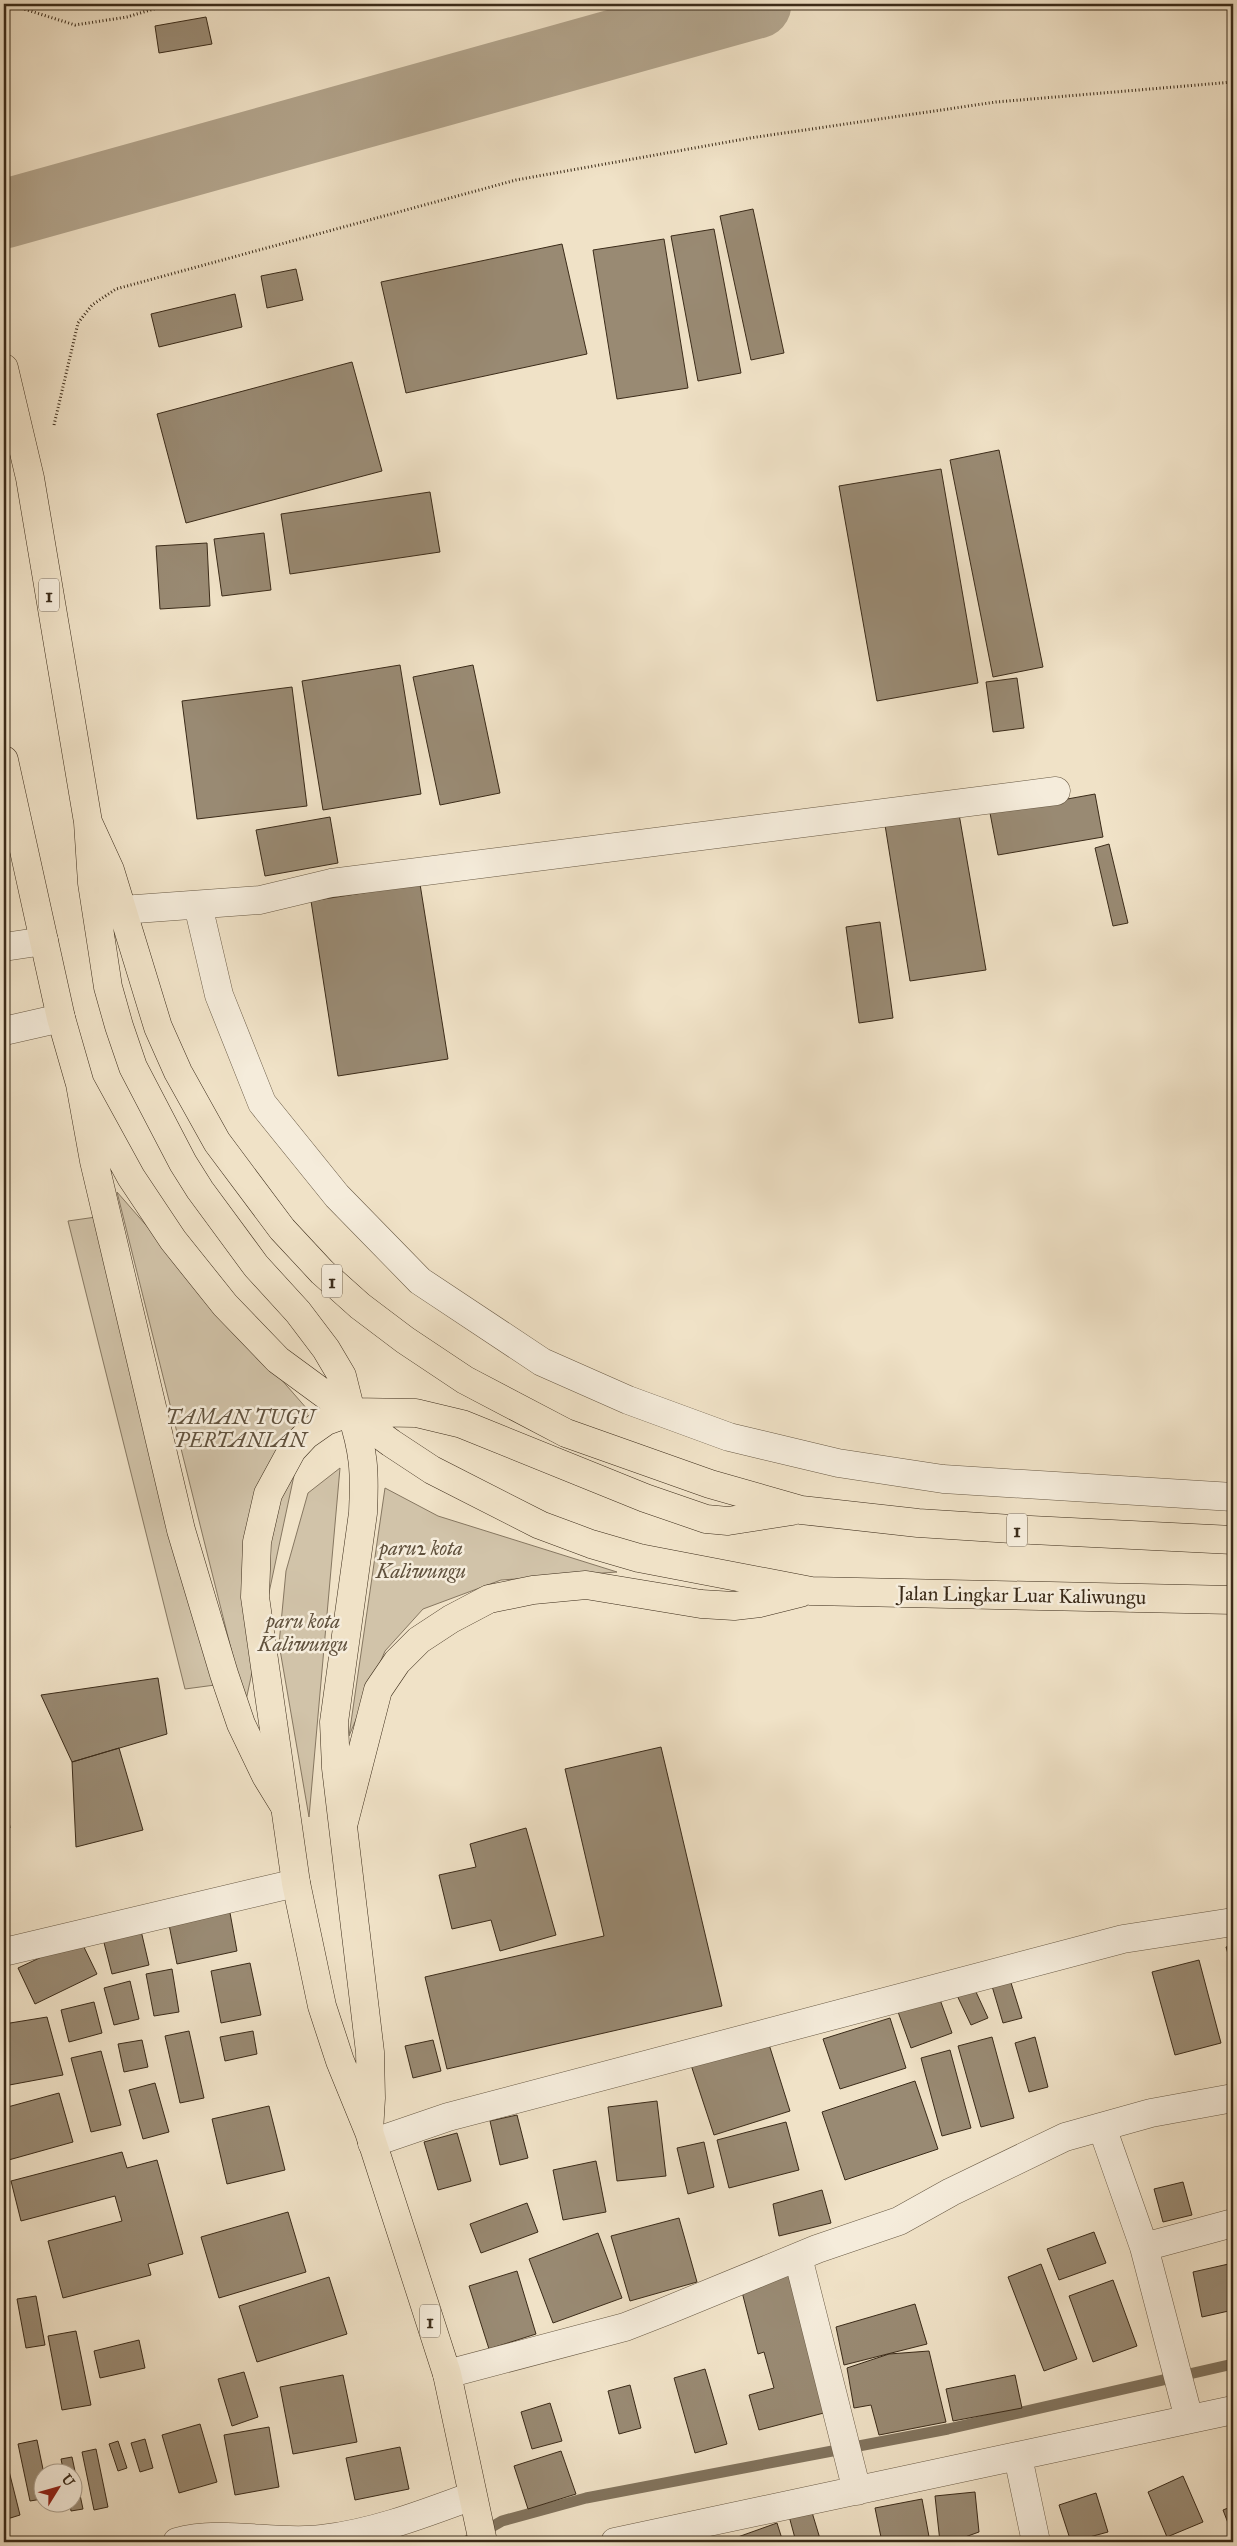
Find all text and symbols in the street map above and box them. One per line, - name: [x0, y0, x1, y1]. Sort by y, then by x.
- road number: 1: [39, 578, 59, 612]
- road number: 1: [322, 1264, 342, 1298]
- park label: TAMAN TUGU PERTANIAN: [165, 1405, 318, 1452]
- road number: 1: [1007, 1514, 1027, 1546]
- park label: paru2 kota Kaliwungu: [375, 1536, 466, 1583]
- street label: Jalan Lingkar Luar Kaliwungu: [895, 1581, 1147, 1610]
- park label: paru kota Kaliwungu: [257, 1609, 348, 1656]
- road number: 1: [420, 2304, 440, 2338]
- north arrow: [32, 2464, 82, 2514]
- text: U: [58, 2471, 79, 2491]

